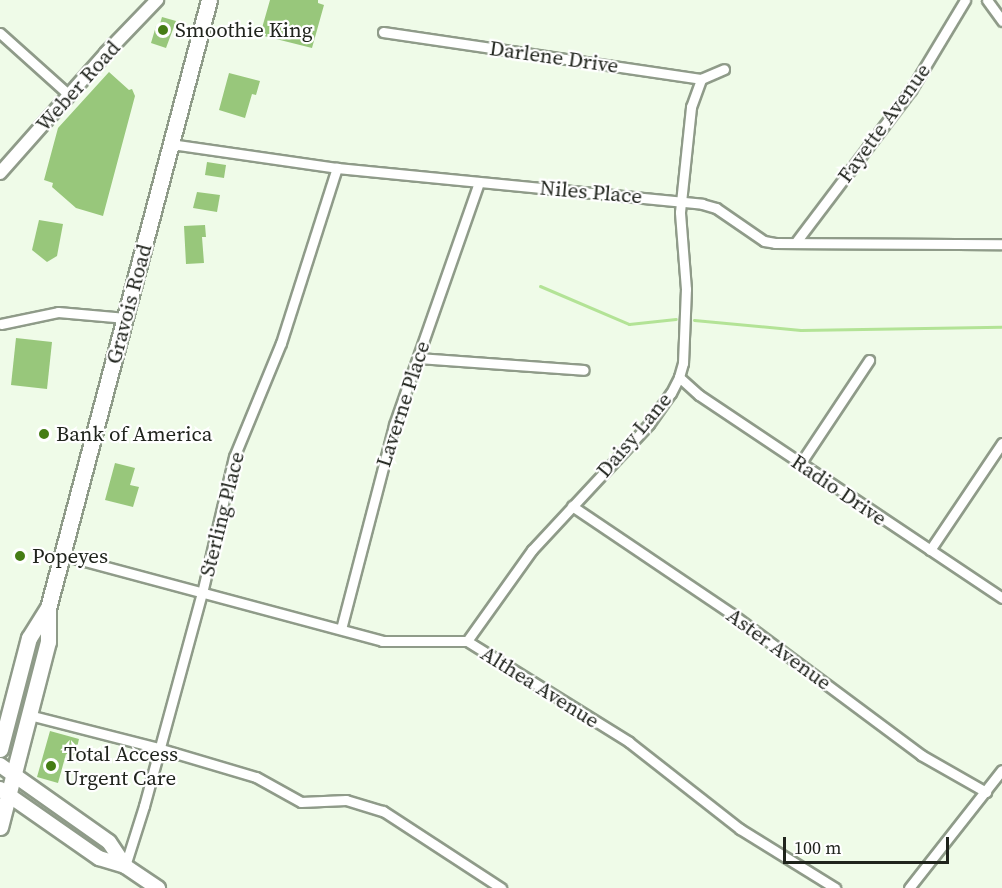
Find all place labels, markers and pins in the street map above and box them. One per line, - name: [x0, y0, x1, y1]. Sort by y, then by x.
- place label: Smoothie King: [175, 17, 313, 43]
- marker: Smoothie King: [156, 23, 170, 37]
- place label: Bank of America: [56, 421, 212, 447]
- marker: Bank of America: [37, 427, 51, 441]
- place label: Popeyes: [32, 543, 108, 569]
- marker: Popeyes: [13, 549, 27, 563]
- place label: Total Access Urgent Care: [64, 741, 178, 791]
- marker: Total Access Urgent Care: [42, 757, 60, 775]

